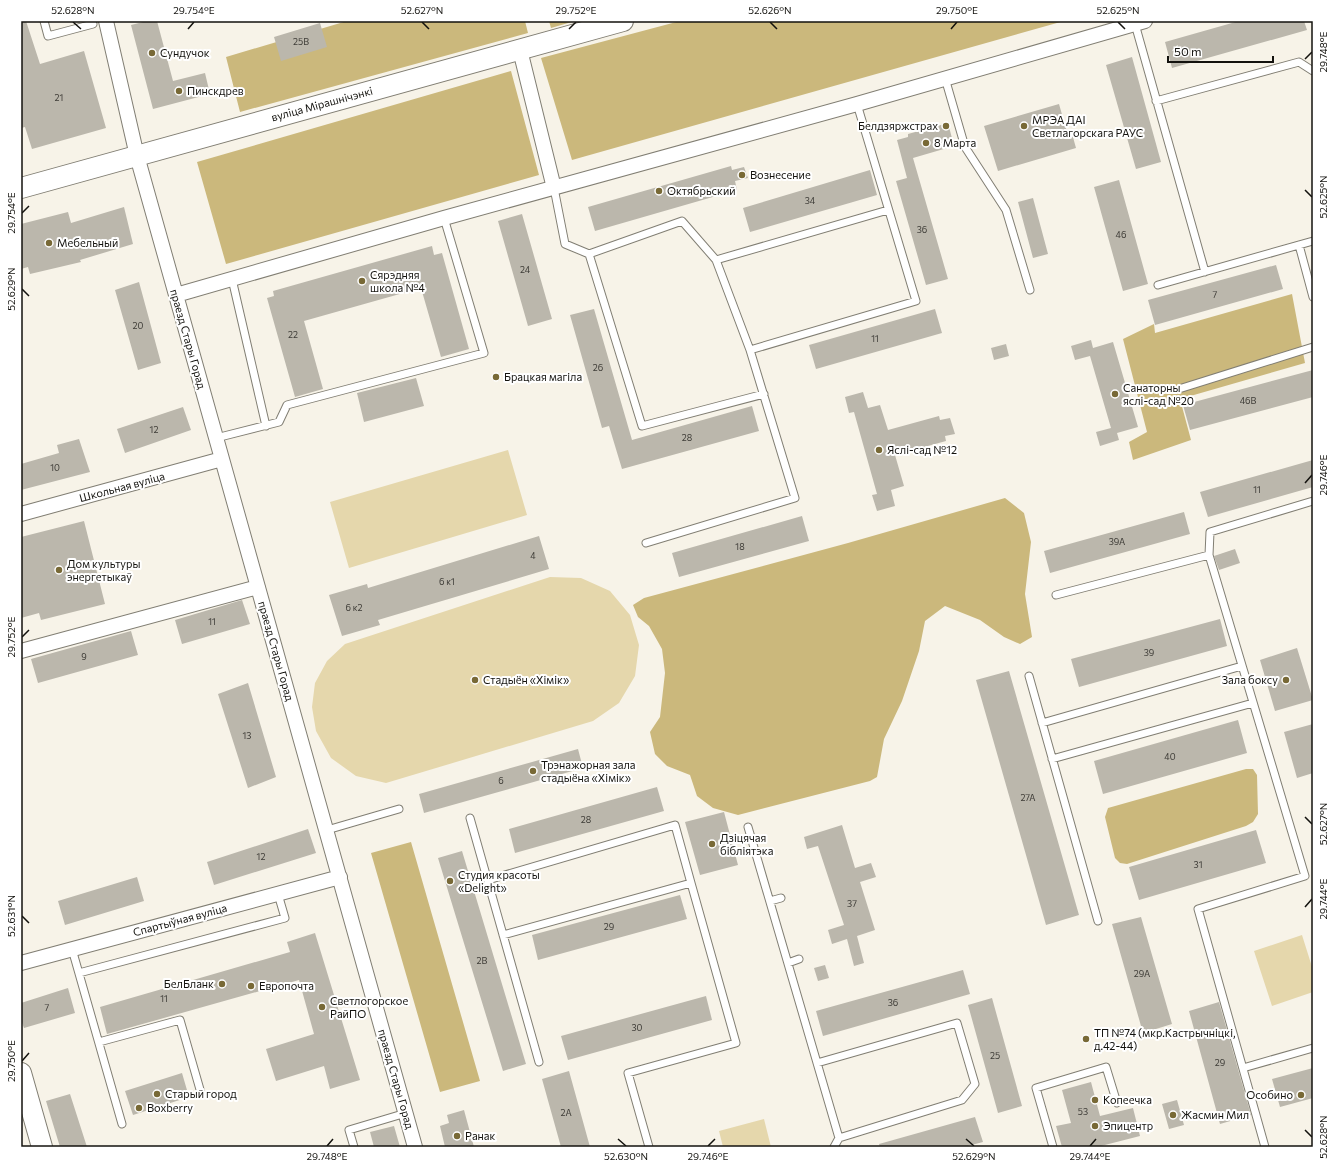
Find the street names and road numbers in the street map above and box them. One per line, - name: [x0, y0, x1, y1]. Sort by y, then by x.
- street label: вуліца Мірашнічэнкі: [270, 84, 374, 123]
- street label: праезд Стары Горад: [168, 287, 209, 391]
- street label: Школьная вуліца: [78, 469, 166, 504]
- street label: праезд Стары Горад: [256, 599, 297, 703]
- street label: Спартыўная вуліца: [131, 901, 228, 938]
- street label: праезд Стары Горад: [376, 1027, 417, 1131]

